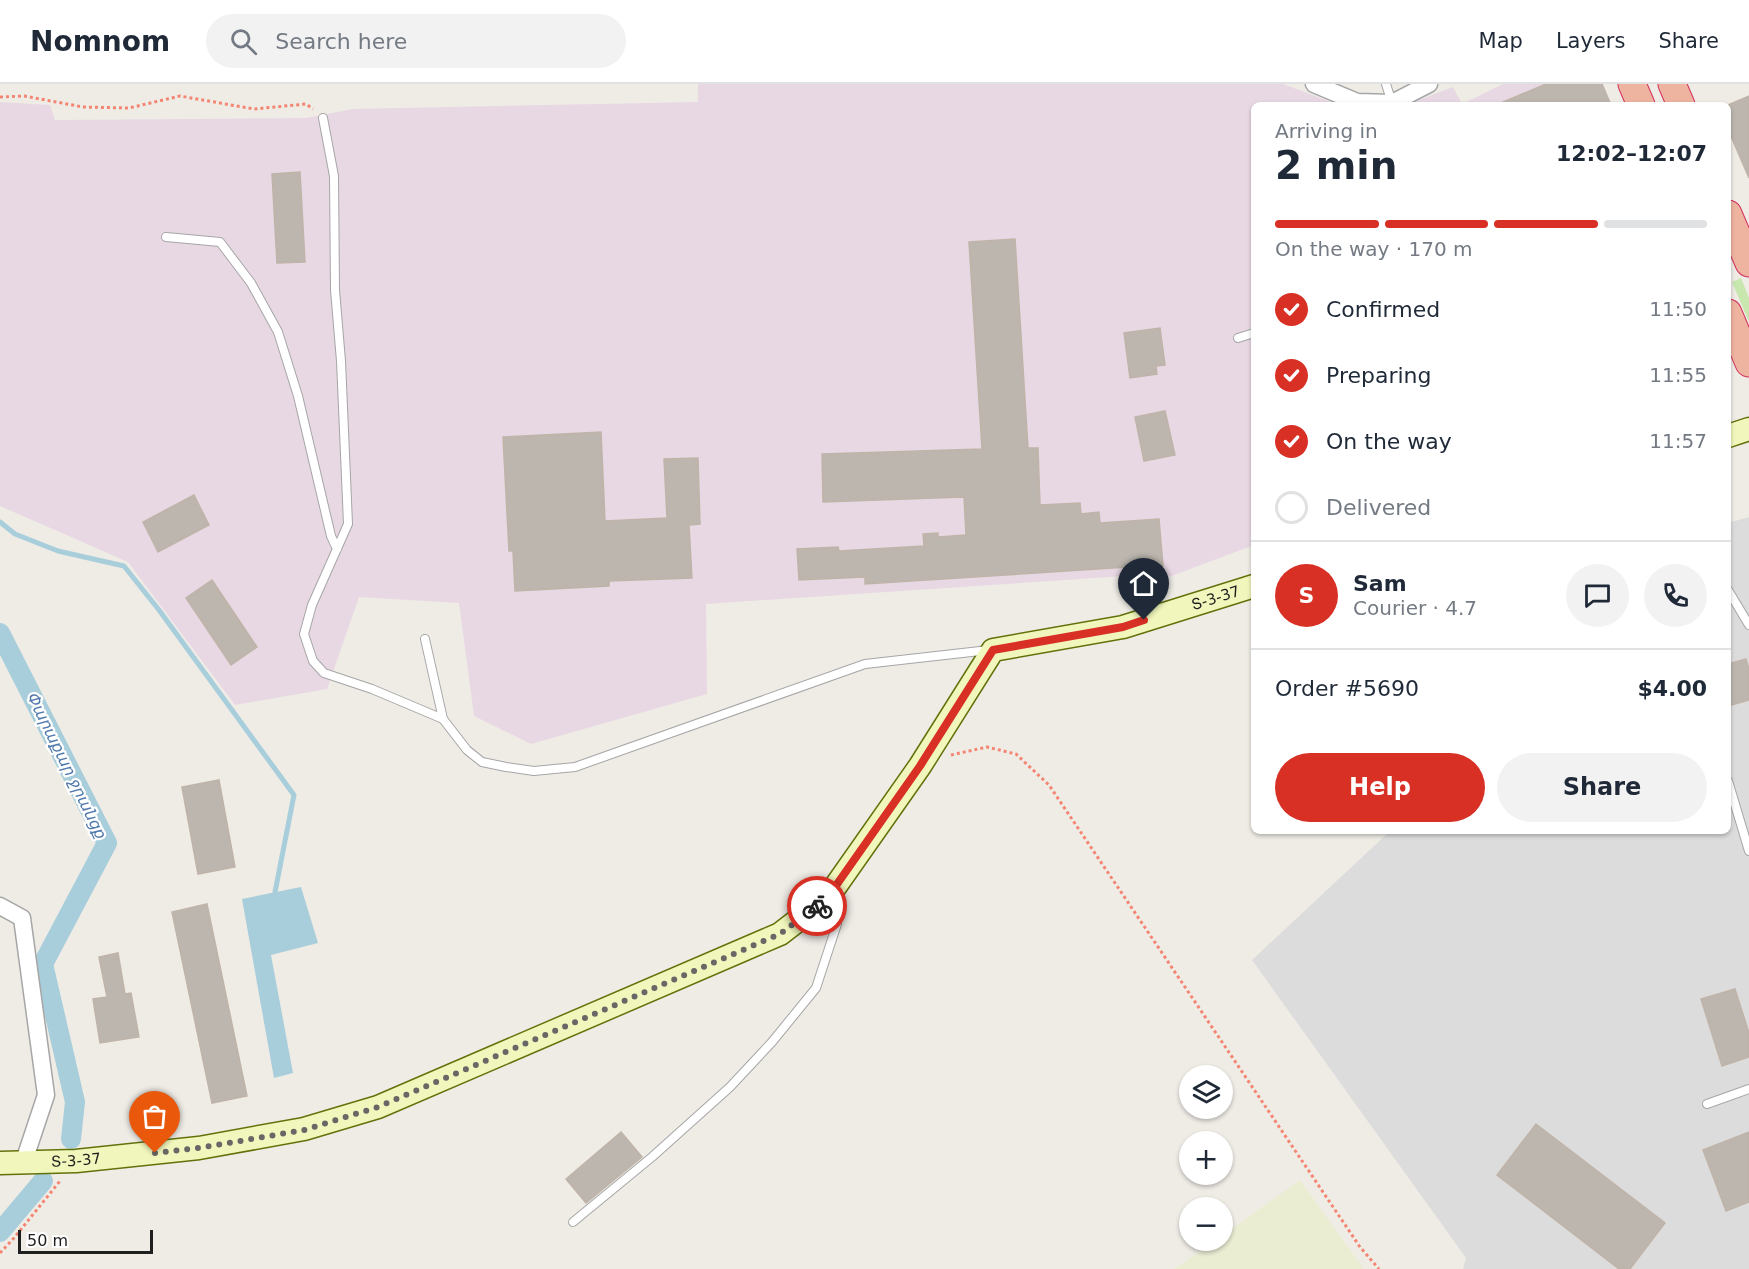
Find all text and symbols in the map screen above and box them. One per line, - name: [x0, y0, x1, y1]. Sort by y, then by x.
- search box: [206, 14, 626, 68]
- text: Nomnom: [30, 25, 170, 58]
- icon: search: [227, 25, 260, 58]
- text: Search here: [275, 29, 407, 54]
- text: Map: [1479, 29, 1523, 53]
- text: Layers: [1556, 29, 1625, 53]
- text: Share: [1658, 29, 1719, 53]
- text: Arriving in: [1275, 119, 1378, 143]
- text: 12:02–12:07: [1556, 141, 1707, 166]
- text: 2 min: [1275, 143, 1397, 188]
- text: On the way · 170 m: [1275, 237, 1473, 261]
- icon: check: [1275, 293, 1308, 326]
- text: Confirmed: [1326, 297, 1440, 322]
- text: 11:50: [1649, 297, 1707, 321]
- icon: check: [1275, 359, 1308, 392]
- text: Preparing: [1326, 363, 1432, 388]
- text: 11:55: [1649, 363, 1707, 387]
- icon: check: [1275, 425, 1308, 458]
- text: On the way: [1326, 429, 1452, 454]
- text: 11:57: [1649, 429, 1707, 453]
- text: Delivered: [1326, 495, 1431, 520]
- pin: [1118, 558, 1169, 620]
- button: chat: [1566, 564, 1629, 627]
- button: phone: [1644, 564, 1707, 627]
- icon: home: [1127, 567, 1160, 600]
- text: Sam: [1353, 571, 1407, 596]
- street label: Տ-3-37: [1189, 582, 1242, 614]
- text: S: [1299, 583, 1314, 608]
- text: Courier · 4.7: [1353, 596, 1477, 620]
- text: Order #5690: [1275, 676, 1419, 701]
- text: $4.00: [1637, 676, 1707, 701]
- water label: Փարաքար ջրանցք: [23, 690, 111, 842]
- button: Help: [1275, 753, 1485, 822]
- button: Share: [1497, 753, 1707, 822]
- courier: [787, 876, 847, 936]
- icon: bike: [801, 890, 834, 923]
- map controls: [1179, 1065, 1233, 1251]
- button: layers: [1179, 1065, 1233, 1119]
- pin: [129, 1091, 180, 1153]
- icon: bag: [138, 1100, 171, 1133]
- button: +: [1179, 1131, 1233, 1185]
- street label: Տ-3-37: [51, 1149, 102, 1171]
- button: −: [1179, 1197, 1233, 1251]
- scale bar: [18, 1227, 153, 1254]
- text: 50 m: [27, 1231, 68, 1250]

